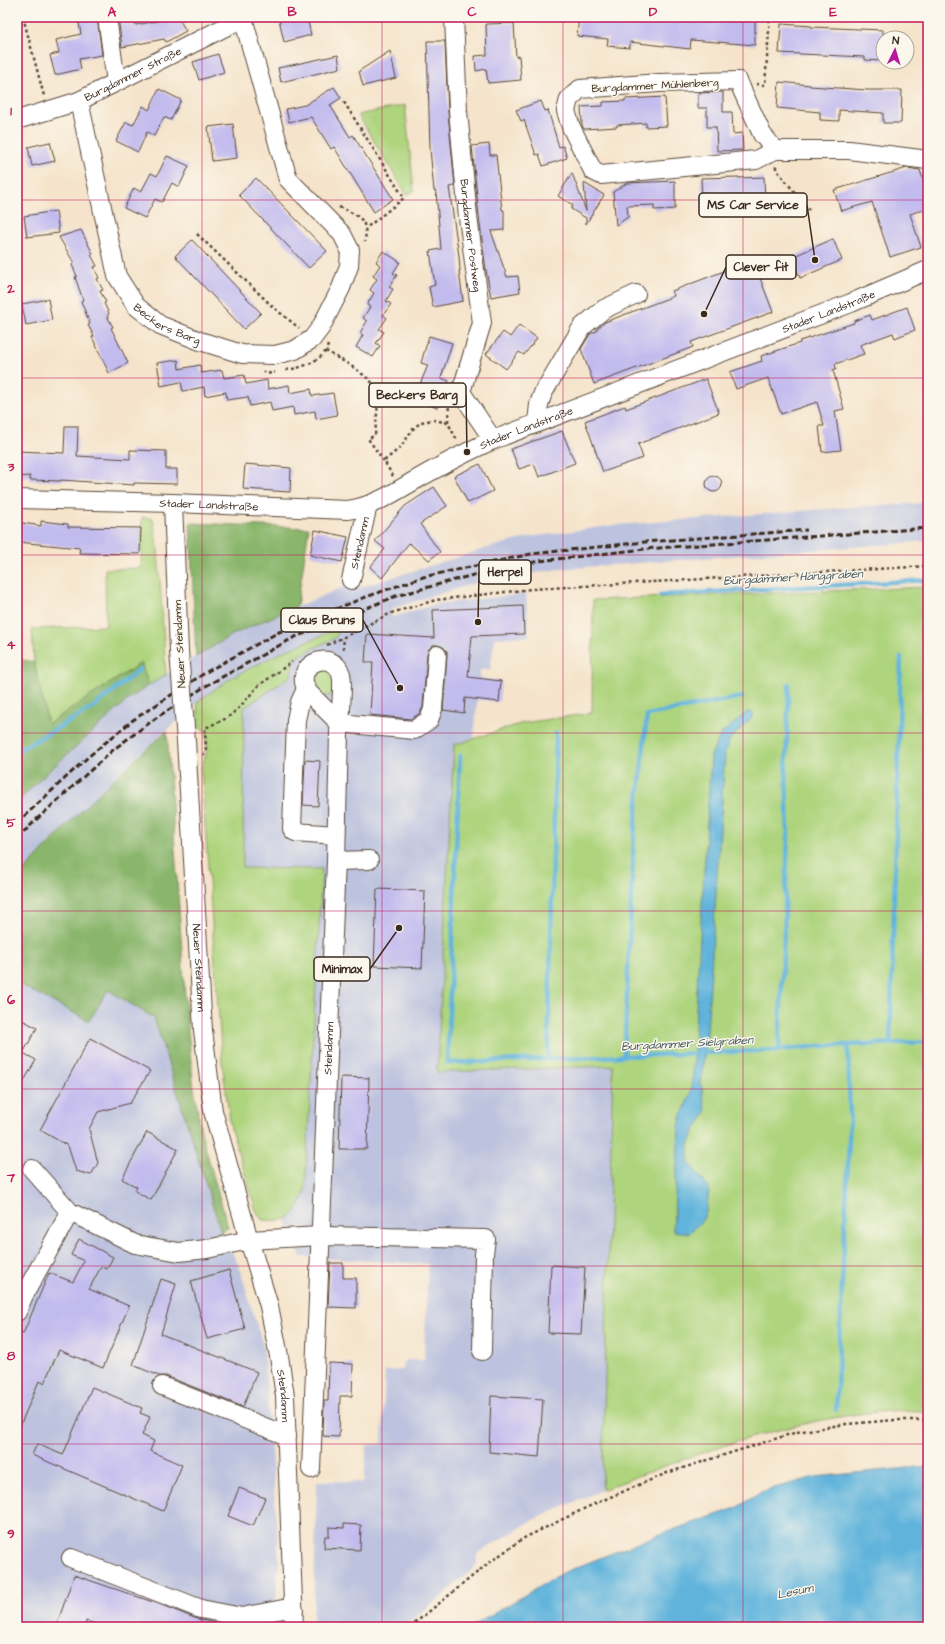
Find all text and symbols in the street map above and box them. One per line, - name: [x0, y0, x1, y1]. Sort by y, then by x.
- text: A: [108, 3, 117, 21]
- text: B: [287, 3, 297, 21]
- text: C: [467, 3, 477, 21]
- text: D: [649, 3, 658, 21]
- text: E: [829, 3, 837, 21]
- north arrow: [875, 30, 915, 70]
- text: N: [892, 33, 900, 48]
- street label: Burgdammer Straße: [82, 43, 184, 105]
- street label: Burgdammer Mühlenberg: [591, 75, 719, 97]
- text: 1: [10, 102, 12, 120]
- street label: Burgdammer Postweg: [456, 178, 485, 293]
- callout: MS Car Service: [699, 193, 807, 217]
- text: MS Car Service: [707, 197, 799, 214]
- callout: Clever fit: [726, 255, 796, 279]
- text: Clever fit: [734, 259, 789, 276]
- text: 2: [6, 280, 15, 298]
- street label: Stader Landstraße: [780, 287, 878, 337]
- street label: Beckers Barg: [130, 300, 203, 349]
- callout: Beckers Barg: [369, 383, 466, 407]
- text: Beckers Barg: [376, 387, 459, 406]
- street label: Stader Landstraße: [477, 403, 575, 453]
- text: 3: [7, 458, 15, 476]
- street label: Stader Landstraße: [159, 496, 259, 514]
- street label: Steindamm: [347, 515, 373, 571]
- callout: Herpel: [479, 560, 531, 584]
- text: Herpel: [487, 564, 523, 582]
- water label: Burgdammer Hanggraben: [723, 565, 864, 591]
- street label: Neuer Steindamm: [170, 599, 189, 688]
- callout: Claus Bruns: [281, 608, 363, 632]
- text: Claus Bruns: [289, 612, 355, 629]
- text: 4: [7, 636, 16, 654]
- text: 5: [6, 814, 16, 832]
- street label: Neuer Steindamm: [189, 923, 209, 1012]
- callout: Minimax: [314, 957, 370, 981]
- text: Minimax: [322, 961, 363, 978]
- text: 6: [7, 991, 16, 1009]
- street label: Steindamm: [320, 1021, 337, 1075]
- water label: Burgdammer Sielgraben: [621, 1031, 755, 1056]
- text: 7: [6, 1169, 16, 1187]
- text: 8: [7, 1347, 16, 1365]
- street label: Steindamm: [273, 1368, 293, 1423]
- text: 9: [7, 1525, 15, 1543]
- water label: Lesum: [776, 1579, 816, 1604]

